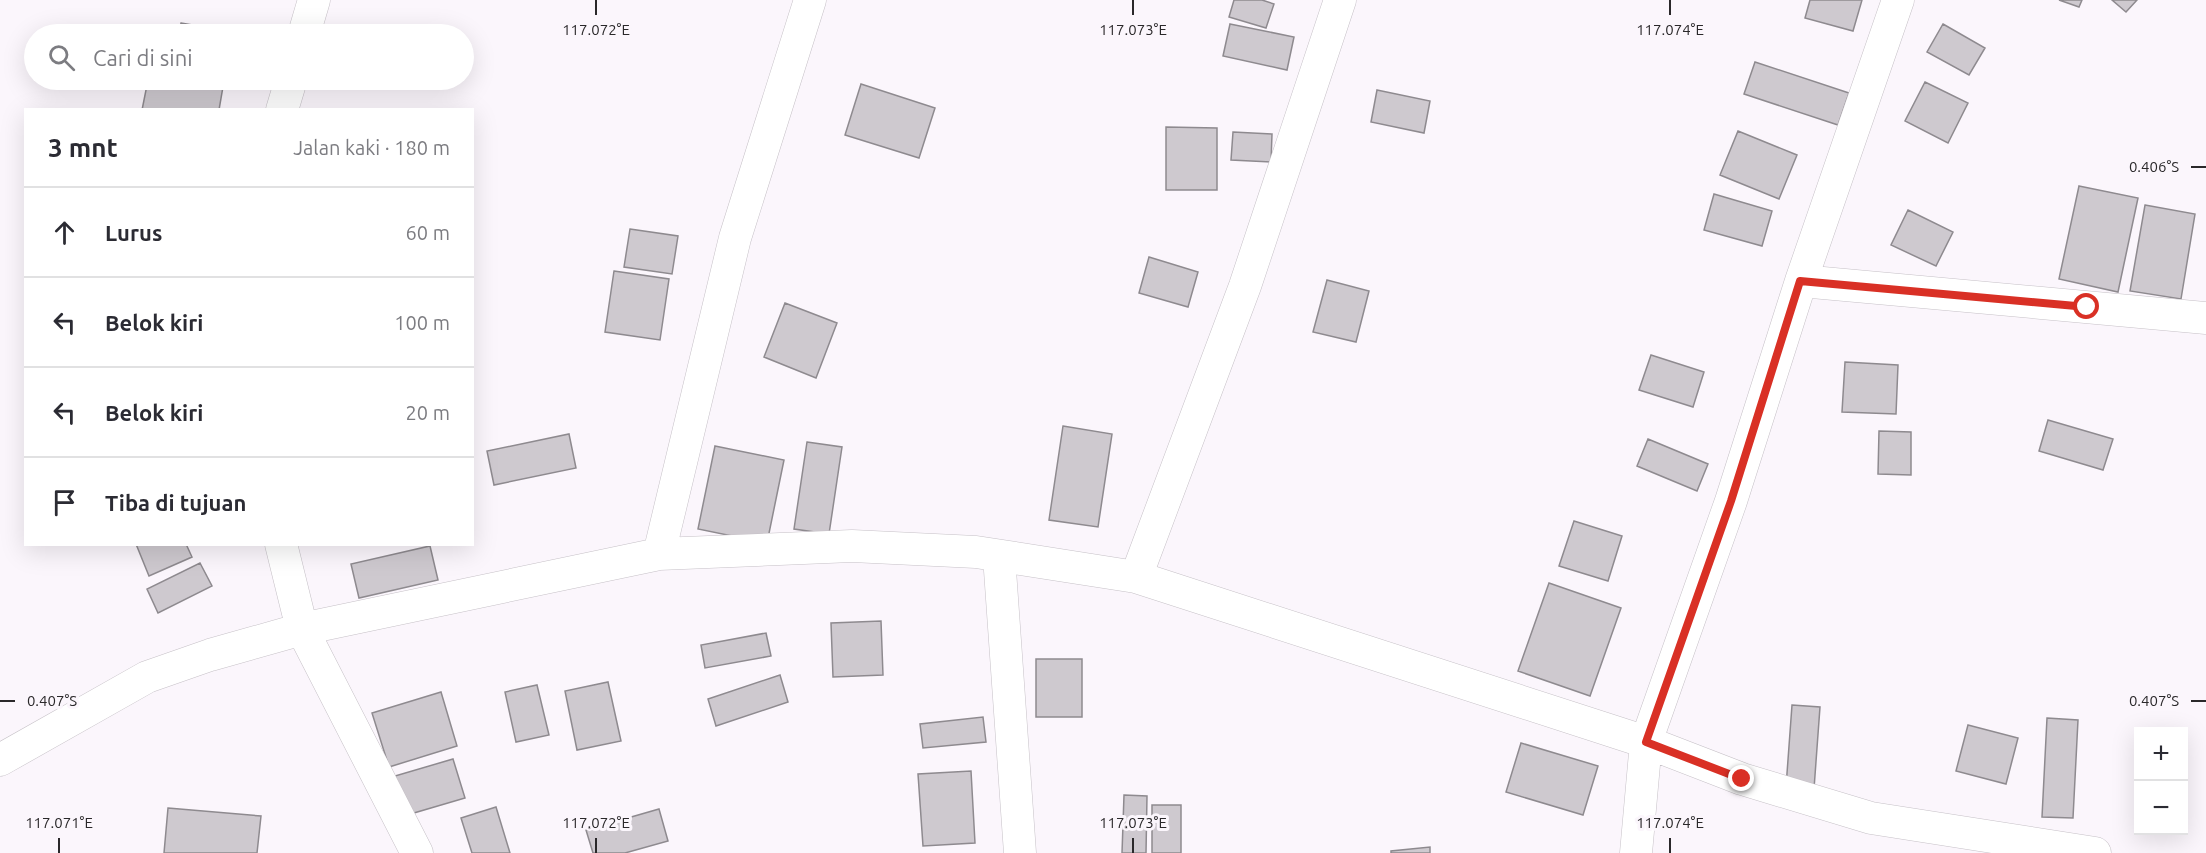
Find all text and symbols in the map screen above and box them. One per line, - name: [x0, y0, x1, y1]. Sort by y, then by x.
- text: 117.072°E: [562, 21, 630, 38]
- text: 117.073°E: [1099, 21, 1167, 38]
- text: 117.074°E: [1636, 21, 1704, 38]
- search box: [24, 24, 474, 90]
- icon: search: [45, 41, 78, 74]
- text: Cari di sini: [93, 45, 193, 70]
- text: 3 mnt: [48, 133, 118, 162]
- text: Jalan kaki · 180 m: [293, 136, 450, 159]
- text: 0.406°S: [2129, 158, 2179, 175]
- icon: ahead: [48, 216, 81, 249]
- text: Lurus: [105, 220, 162, 245]
- text: 60 m: [406, 221, 450, 244]
- route start: [2073, 293, 2099, 319]
- icon: left: [48, 306, 81, 339]
- text: Belok kiri: [105, 310, 203, 335]
- text: 100 m: [394, 311, 450, 334]
- icon: left: [48, 396, 81, 429]
- text: Belok kiri: [105, 400, 203, 425]
- text: 20 m: [406, 401, 450, 424]
- icon: arrive: [48, 486, 81, 519]
- text: Tiba di tujuan: [105, 490, 246, 515]
- text: 0.407°S: [27, 692, 77, 709]
- text: 0.407°S: [2129, 692, 2179, 709]
- map controls: [2134, 727, 2188, 835]
- button: +: [2134, 727, 2188, 781]
- route end: [1728, 765, 1754, 791]
- button: −: [2134, 781, 2188, 835]
- text: 117.071°E: [25, 814, 93, 831]
- text: 117.072°E: [562, 814, 630, 831]
- text: 117.073°E: [1099, 814, 1167, 831]
- text: 117.074°E: [1636, 814, 1704, 831]

